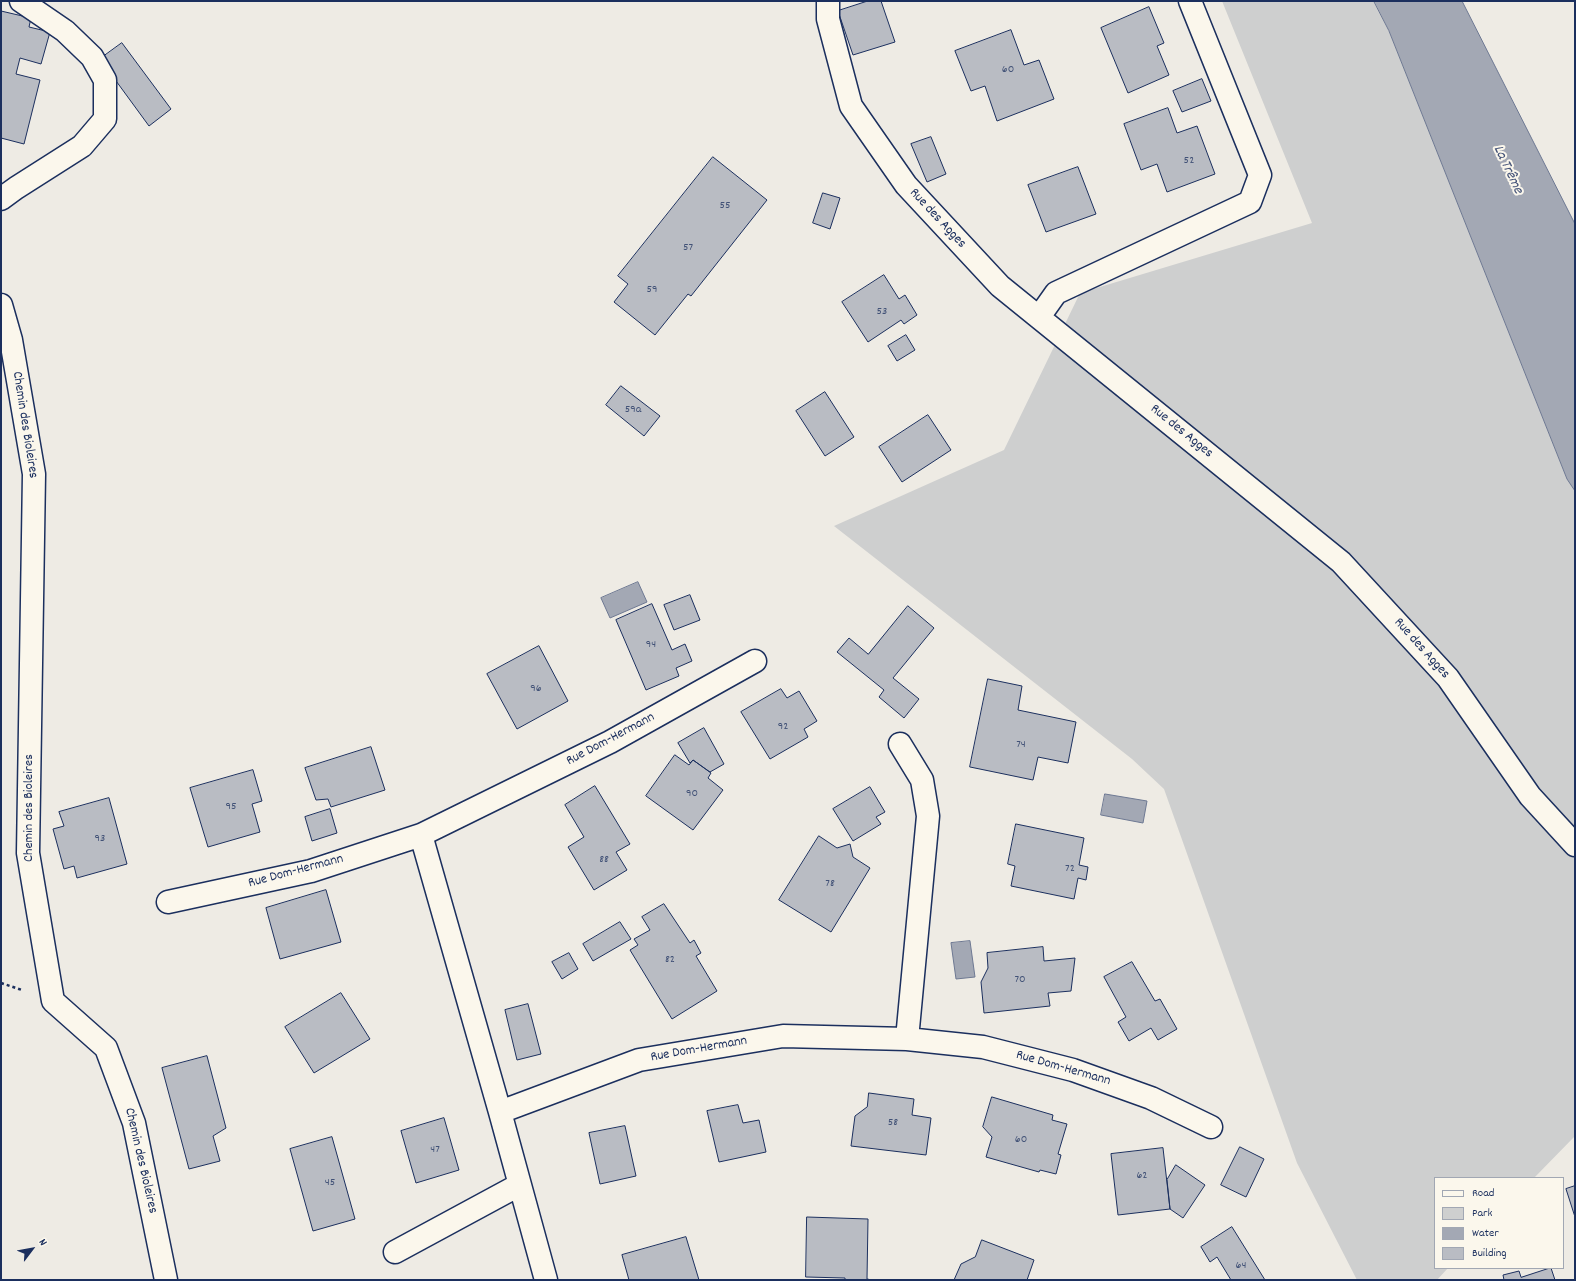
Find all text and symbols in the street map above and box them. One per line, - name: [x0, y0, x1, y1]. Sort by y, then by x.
- house number: 60: [1002, 63, 1014, 77]
- water label: La Trême: [1488, 143, 1526, 197]
- house number: 52: [1184, 154, 1194, 168]
- street label: Rue des Agges: [905, 185, 969, 253]
- house number: 55: [719, 199, 731, 213]
- house number: 57: [683, 241, 693, 255]
- house number: 59: [646, 283, 658, 297]
- house number: 53: [877, 305, 887, 319]
- street label: Chemin des Bioleires: [7, 370, 41, 480]
- street label: Rue des Agges: [1146, 402, 1216, 462]
- house number: 59a: [625, 403, 641, 417]
- street label: Rue des Agges: [1389, 615, 1453, 683]
- house number: 94: [646, 638, 656, 652]
- house number: 96: [530, 682, 542, 696]
- street label: Rue Dom-Hermann: [564, 710, 658, 770]
- house number: 92: [778, 720, 788, 734]
- house number: 74: [1016, 738, 1026, 752]
- street label: Chemin des Bioleires: [22, 754, 38, 862]
- house number: 90: [686, 787, 698, 801]
- house number: 95: [225, 800, 237, 814]
- house number: 93: [95, 832, 105, 846]
- street label: Rue Dom-Hermann: [247, 851, 345, 893]
- house number: 88: [599, 853, 609, 867]
- house number: 72: [1065, 862, 1075, 876]
- house number: 78: [825, 877, 835, 891]
- house number: 82: [665, 953, 675, 967]
- house number: 70: [1014, 973, 1026, 987]
- street label: Rue Dom-Hermann: [649, 1033, 749, 1067]
- street label: Rue Dom-Hermann: [1014, 1047, 1112, 1091]
- street label: Chemin des Bioleires: [120, 1107, 160, 1215]
- house number: 58: [888, 1116, 898, 1130]
- house number: 60: [1015, 1133, 1027, 1147]
- house number: 47: [430, 1143, 440, 1157]
- house number: 62: [1136, 1169, 1148, 1183]
- house number: 45: [325, 1176, 335, 1190]
- legend: [1434, 1177, 1564, 1269]
- text: Road: [1472, 1185, 1494, 1202]
- text: Park: [1472, 1205, 1492, 1222]
- text: Water: [1472, 1225, 1499, 1242]
- north arrow: [12, 1229, 52, 1269]
- text: N: [34, 1236, 50, 1249]
- text: Building: [1472, 1245, 1507, 1262]
- house number: 64: [1236, 1259, 1246, 1273]

